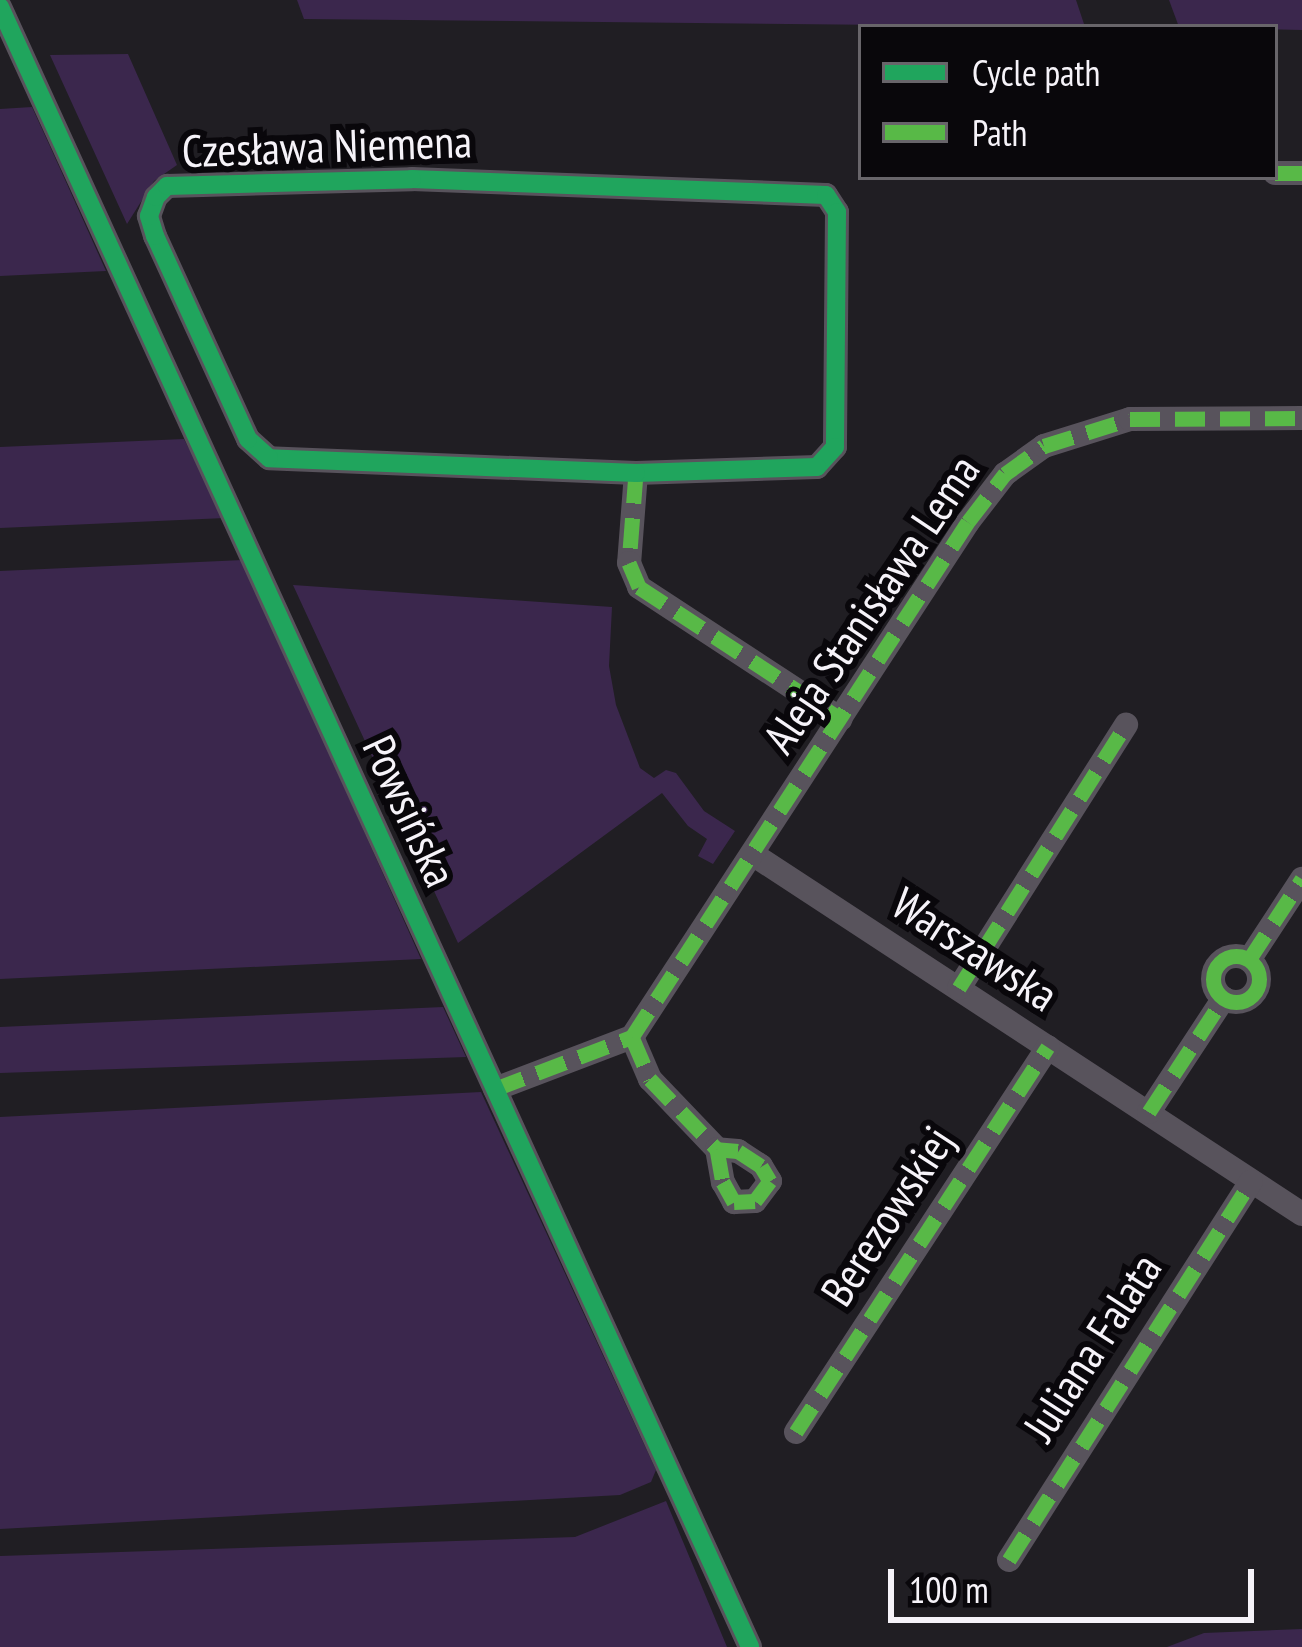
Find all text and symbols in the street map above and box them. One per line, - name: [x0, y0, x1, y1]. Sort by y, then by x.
- legend: [858, 24, 1278, 180]
- text: Cycle path: [972, 49, 1100, 96]
- text: Path: [972, 109, 1027, 156]
- street label: Czesława Niemena: [181, 114, 473, 178]
- street label: Aleja Stanisława Lema: [752, 445, 990, 763]
- street label: Powsińska: [352, 727, 468, 895]
- street label: Warszawska: [882, 876, 1068, 1022]
- street label: Berezowskiej: [809, 1116, 965, 1316]
- street label: Juliana Falata: [1012, 1244, 1172, 1450]
- scale bar: [894, 1545, 1260, 1619]
- text: 100 m: [909, 1566, 989, 1613]

